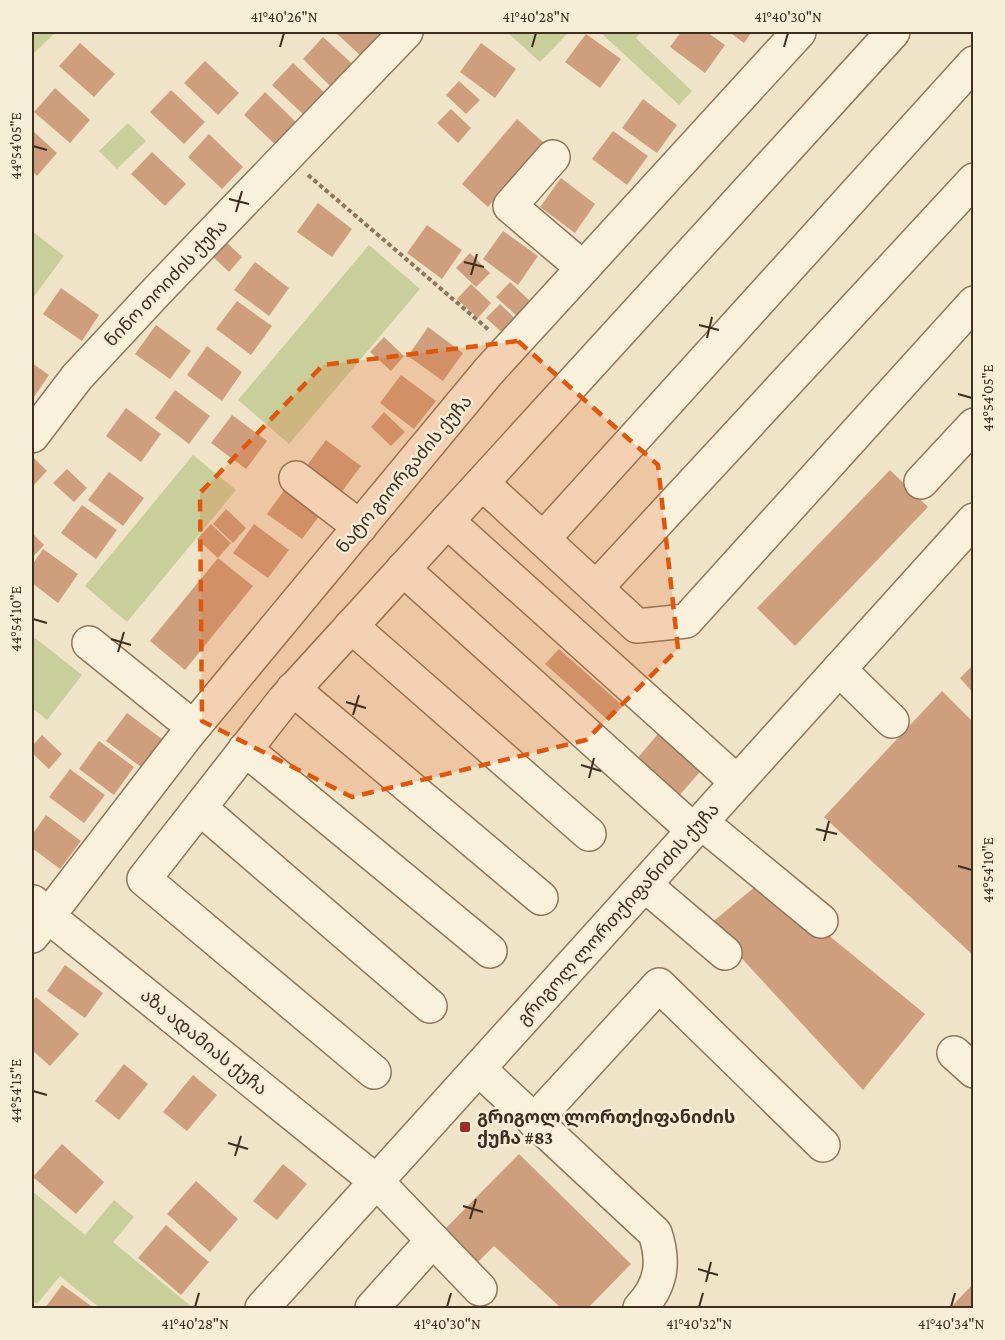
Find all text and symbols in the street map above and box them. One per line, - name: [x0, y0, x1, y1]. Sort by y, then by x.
- text: 41°40'26"N: [250, 9, 318, 25]
- text: 41°40'28"N: [502, 9, 570, 25]
- text: 41°40'30"N: [754, 9, 822, 25]
- text: 44°54'05"E: [8, 112, 24, 180]
- street label: ნინო თოიძის ქუჩა: [100, 216, 232, 351]
- text: 44°54'05"E: [980, 364, 996, 432]
- street label: ნატო გიორგაძის ქუჩა: [332, 391, 477, 558]
- text: 44°54'10"E: [8, 586, 24, 652]
- street label: გრიგოლ ლორთქიფანიძის ქუჩა: [513, 799, 724, 1030]
- text: 44°54'10"E: [980, 837, 996, 903]
- street label: აზა ადამიას ქუჩა: [136, 985, 271, 1100]
- text: 44°54'15"E: [8, 1059, 24, 1123]
- place label: გრიგოლ ლორთქიფანიძის ქუჩა #83: [477, 1107, 735, 1148]
- marker: გრიგოლ ლორთქიფანიძის ქუჩა #83: [458, 1120, 472, 1134]
- text: 41°40'28"N: [161, 1316, 229, 1332]
- text: 41°40'30"N: [413, 1316, 481, 1332]
- text: 41°40'32"N: [666, 1316, 732, 1332]
- text: 41°40'34"N: [918, 1316, 984, 1332]

